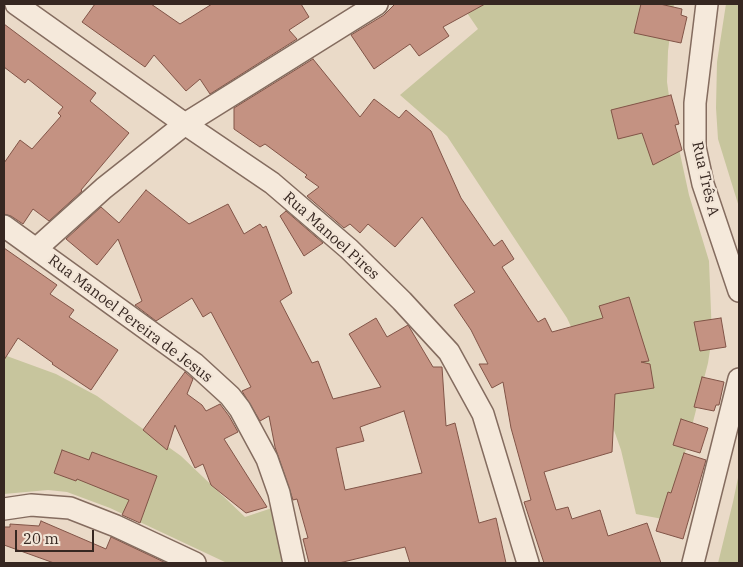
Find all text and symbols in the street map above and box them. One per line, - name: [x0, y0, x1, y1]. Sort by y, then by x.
- street label: Rua Três A: [688, 140, 722, 218]
- street label: Rua Manoel Pires: [279, 188, 383, 284]
- street label: Rua Manoel Pereira de Jesus: [44, 251, 216, 387]
- scale bar: [18, 520, 96, 552]
- text: 20 m: [23, 529, 59, 548]

